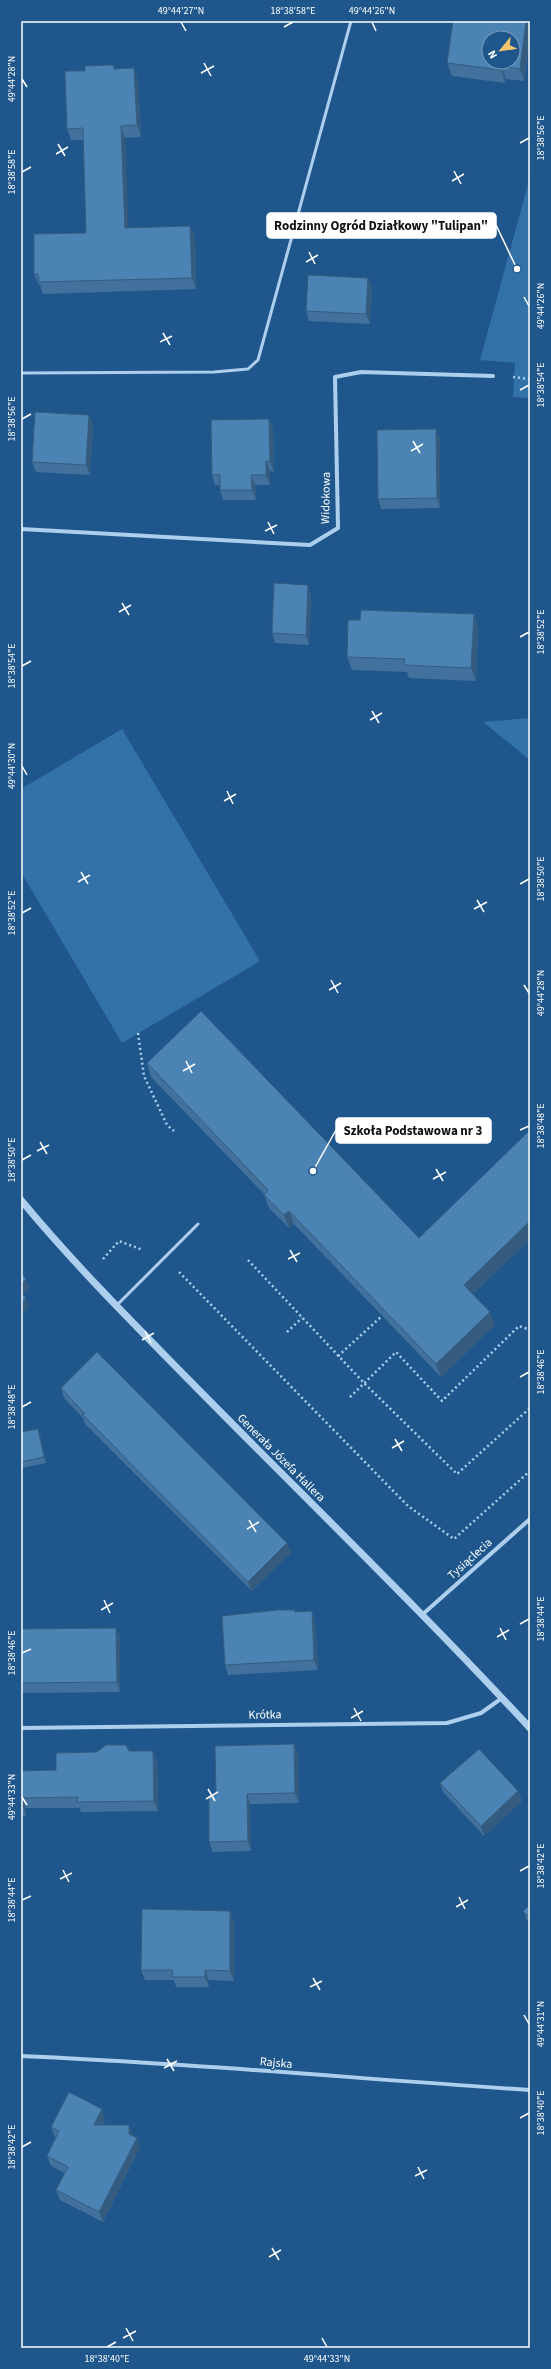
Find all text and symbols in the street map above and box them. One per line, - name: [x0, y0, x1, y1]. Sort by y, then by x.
- text: 49°44'27"N: [158, 4, 204, 18]
- text: 18°38'58"E: [270, 4, 316, 18]
- text: 49°44'26"N: [349, 4, 395, 18]
- north arrow: [481, 30, 521, 70]
- text: N: [484, 48, 501, 61]
- text: 49°44'28"N: [5, 56, 19, 102]
- text: 18°38'56"E: [534, 115, 548, 161]
- text: 18°38'58"E: [5, 149, 19, 195]
- callout: Rodzinny Ogród Działkowy "Tulipan": [267, 213, 496, 238]
- text: Rodzinny Ogród Działkowy "Tulipan": [274, 217, 488, 235]
- text: 49°44'26"N: [534, 283, 548, 329]
- text: 18°38'54"E: [534, 362, 548, 408]
- text: 18°38'56"E: [5, 396, 19, 442]
- street label: Widokowa: [317, 472, 335, 524]
- text: 18°38'52"E: [534, 609, 548, 655]
- text: 18°38'54"E: [5, 643, 19, 689]
- text: 49°44'30"N: [5, 743, 19, 789]
- text: 18°38'50"E: [534, 856, 548, 902]
- text: 18°38'52"E: [5, 890, 19, 936]
- text: 49°44'28"N: [534, 970, 548, 1016]
- text: 18°38'48"E: [534, 1103, 548, 1149]
- callout: Szkoła Podstawowa nr 3: [336, 1118, 491, 1143]
- text: Szkoła Podstawowa nr 3: [344, 1122, 483, 1140]
- text: 18°38'50"E: [5, 1137, 19, 1183]
- text: 18°38'46"E: [534, 1349, 548, 1395]
- text: 18°38'48"E: [5, 1384, 19, 1430]
- street label: Generała Józefa Hallera: [233, 1410, 329, 1506]
- street label: Tysiąclecia: [444, 1534, 496, 1584]
- text: 18°38'44"E: [534, 1596, 548, 1642]
- text: 18°38'46"E: [5, 1630, 19, 1676]
- street label: Krótka: [248, 1706, 282, 1724]
- text: 49°44'33"N: [5, 1774, 19, 1820]
- text: 18°38'42"E: [534, 1843, 548, 1889]
- text: 18°38'44"E: [5, 1877, 19, 1923]
- text: 49°44'31"N: [534, 2001, 548, 2047]
- street label: Rajska: [259, 2053, 293, 2073]
- text: 18°38'40"E: [534, 2090, 548, 2136]
- text: 18°38'42"E: [5, 2124, 19, 2170]
- text: 18°38'40"E: [84, 2352, 130, 2366]
- text: 49°44'33"N: [304, 2352, 350, 2366]

